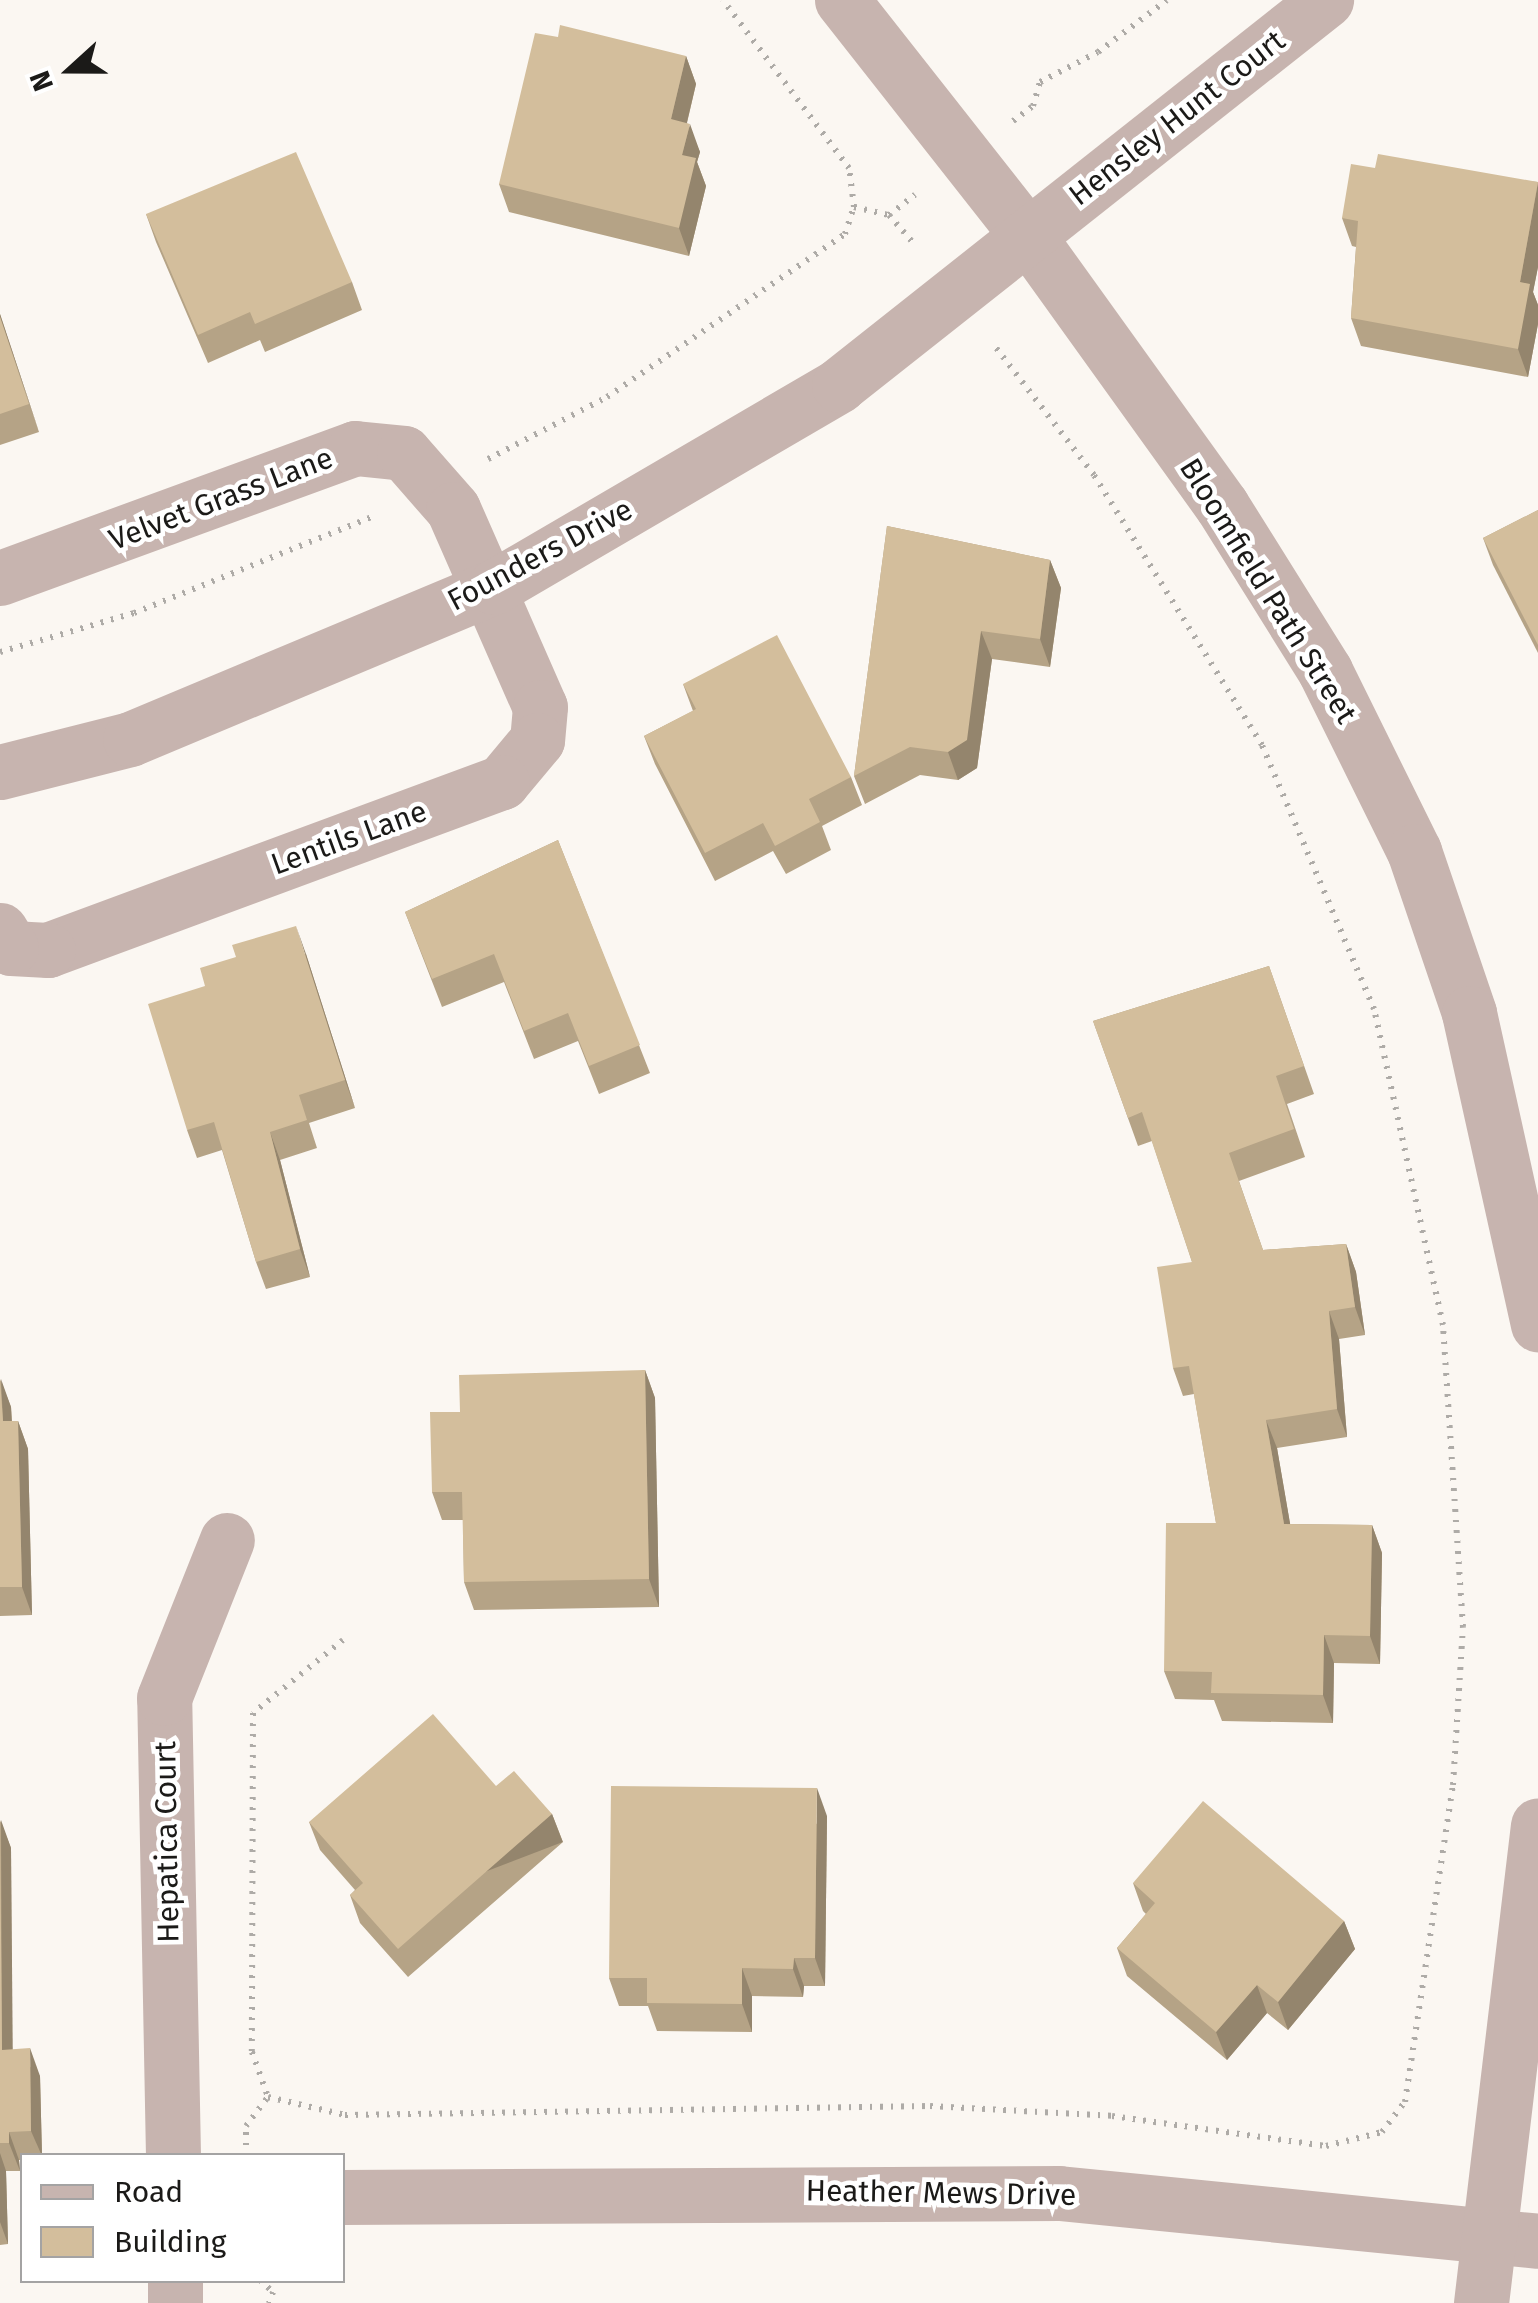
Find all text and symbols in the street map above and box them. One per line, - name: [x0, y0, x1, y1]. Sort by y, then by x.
- north arrow: [20, 20, 120, 120]
- street label: Hensley Hunt Court: [1062, 23, 1292, 213]
- text: N: [23, 66, 60, 96]
- street label: Velvet Grass Lane: [104, 440, 338, 558]
- street label: Bloomfield Path Street: [1172, 452, 1364, 730]
- street label: Founders Drive: [442, 491, 638, 619]
- street label: Lentils Lane: [266, 793, 432, 883]
- street label: Hepatica Court: [147, 1741, 187, 1943]
- legend: [20, 2153, 345, 2283]
- street label: Heather Mews Drive: [805, 2173, 1077, 2213]
- text: Road: [114, 2174, 183, 2210]
- text: Building: [114, 2224, 226, 2260]

